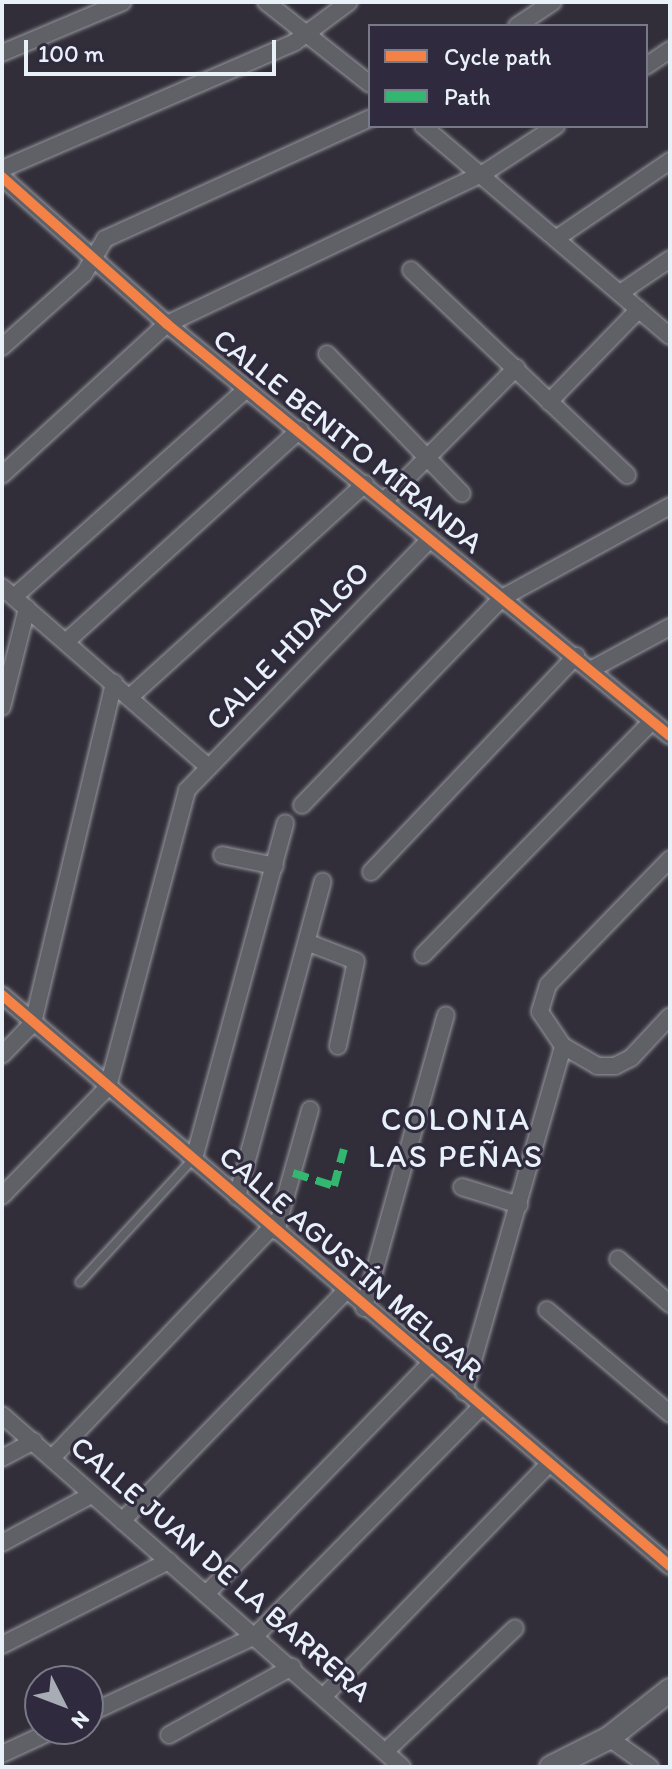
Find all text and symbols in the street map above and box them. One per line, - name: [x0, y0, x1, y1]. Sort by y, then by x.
- scale bar: [28, 24, 280, 74]
- legend: [368, 24, 648, 128]
- text: 100 m: [38, 39, 104, 68]
- text: Cycle path: [444, 42, 551, 71]
- text: Path: [444, 82, 491, 111]
- street label: CALLE BENITO MIRANDA: [207, 322, 489, 560]
- street label: CALLE HIDALGO: [199, 554, 377, 738]
- district label: COLONIA LAS PEÑAS: [368, 1101, 544, 1176]
- street label: CALLE AGUSTÍN MELGAR: [212, 1139, 490, 1387]
- street label: CALLE JUAN DE LA BARRERA: [63, 1428, 379, 1710]
- north arrow: [24, 1665, 104, 1745]
- text: N: [66, 1705, 96, 1735]

